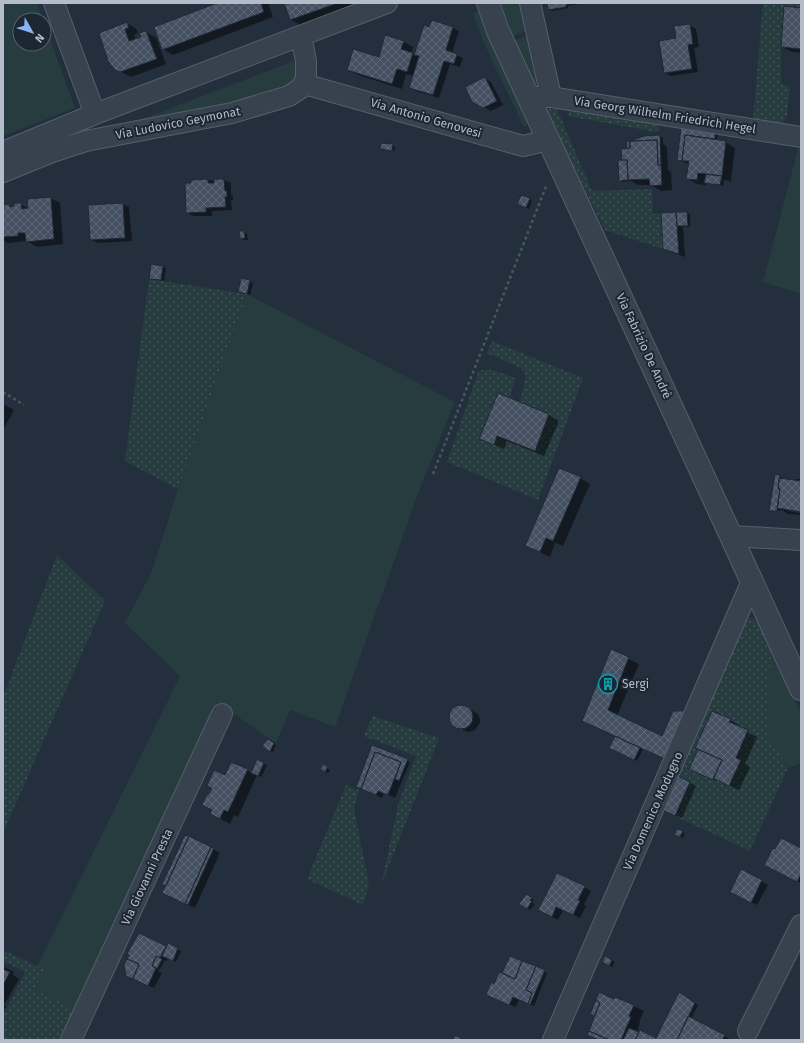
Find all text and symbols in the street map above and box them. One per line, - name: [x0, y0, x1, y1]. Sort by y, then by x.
- north arrow: [12, 12, 52, 52]
- text: N: [32, 31, 47, 45]
- street label: Via Georg Wilhelm Friedrich Hegel: [573, 94, 757, 136]
- street label: Via Antonio Genovesi: [369, 95, 483, 141]
- street label: Via Ludovico Geymonat: [114, 104, 242, 142]
- street label: Via Fabrizio De Andrè: [613, 291, 675, 401]
- building icon: Sergi: [597, 673, 619, 695]
- place label: Sergi: [622, 677, 649, 691]
- street label: Via Domenico Modugno: [621, 750, 685, 872]
- street label: Via Giovanni Presta: [119, 827, 175, 927]

